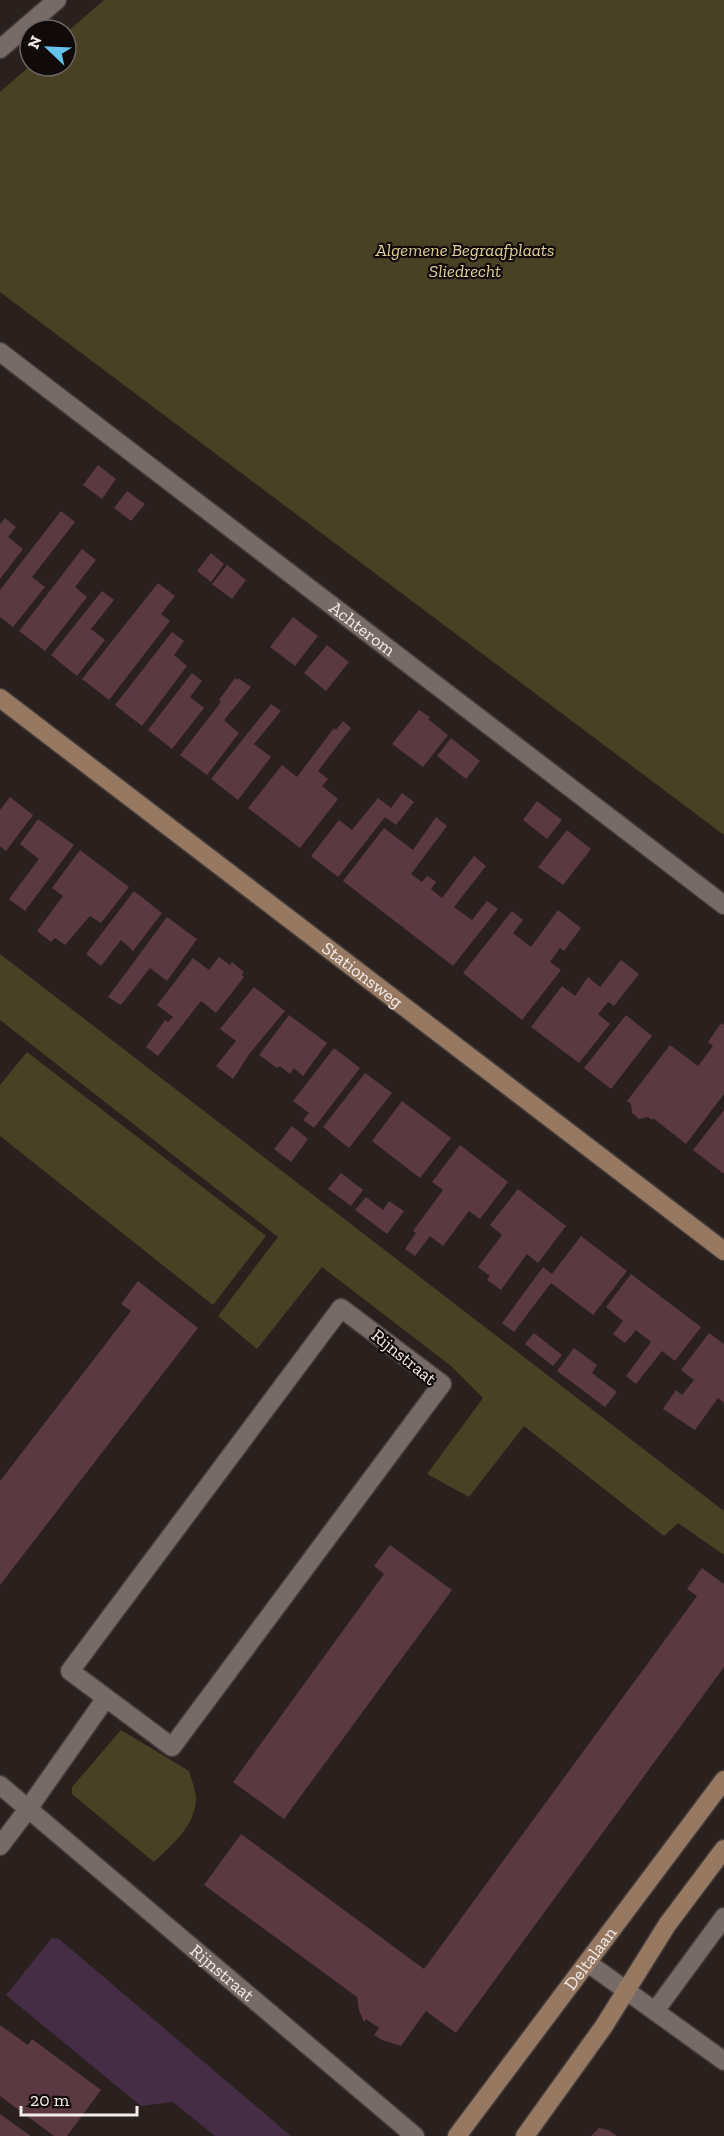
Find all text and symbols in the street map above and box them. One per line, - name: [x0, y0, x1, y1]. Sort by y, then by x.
- north arrow: [18, 18, 78, 78]
- text: N: [24, 33, 46, 52]
- park label: Algemene Begraafplaats Sliedrecht: [374, 239, 555, 282]
- street label: Achterom: [325, 597, 400, 661]
- street label: Stationsweg: [318, 937, 407, 1013]
- street label: Rijnstraat: [367, 1324, 441, 1390]
- street label: Deltalaan: [559, 1922, 622, 1995]
- street label: Rijnstraat: [186, 1940, 259, 2006]
- scale bar: [21, 2079, 136, 2117]
- text: 20 m: [30, 2089, 70, 2111]

